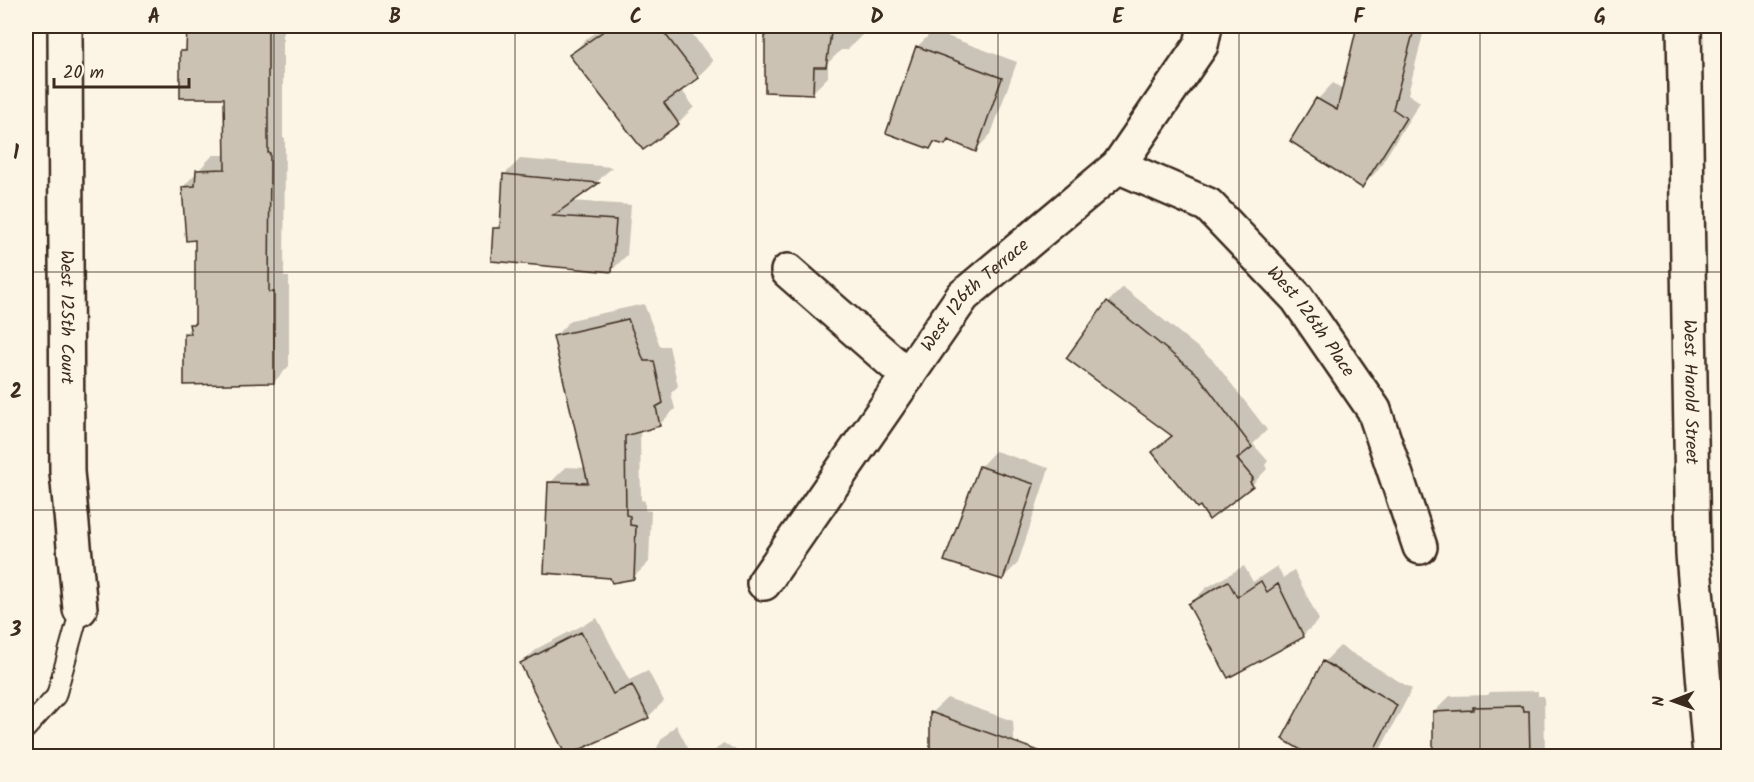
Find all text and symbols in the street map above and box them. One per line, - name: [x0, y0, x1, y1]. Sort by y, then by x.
- text: A: [148, 2, 160, 34]
- text: B: [389, 2, 401, 34]
- text: C: [630, 2, 642, 34]
- text: D: [870, 2, 884, 34]
- text: E: [1112, 2, 1124, 34]
- text: F: [1354, 2, 1366, 34]
- text: G: [1594, 2, 1606, 34]
- scale bar: [54, 51, 189, 89]
- text: 20 m: [63, 59, 104, 88]
- text: 1: [13, 138, 19, 170]
- street label: West 126th Terrace: [914, 232, 1036, 358]
- street label: West 125th Court: [52, 250, 81, 385]
- street label: West 126th Place: [1259, 260, 1362, 383]
- street label: West Harold Street: [1675, 319, 1706, 466]
- text: 2: [10, 377, 22, 409]
- text: 3: [10, 615, 22, 647]
- north arrow: [1643, 671, 1703, 731]
- text: N: [1647, 696, 1672, 707]

